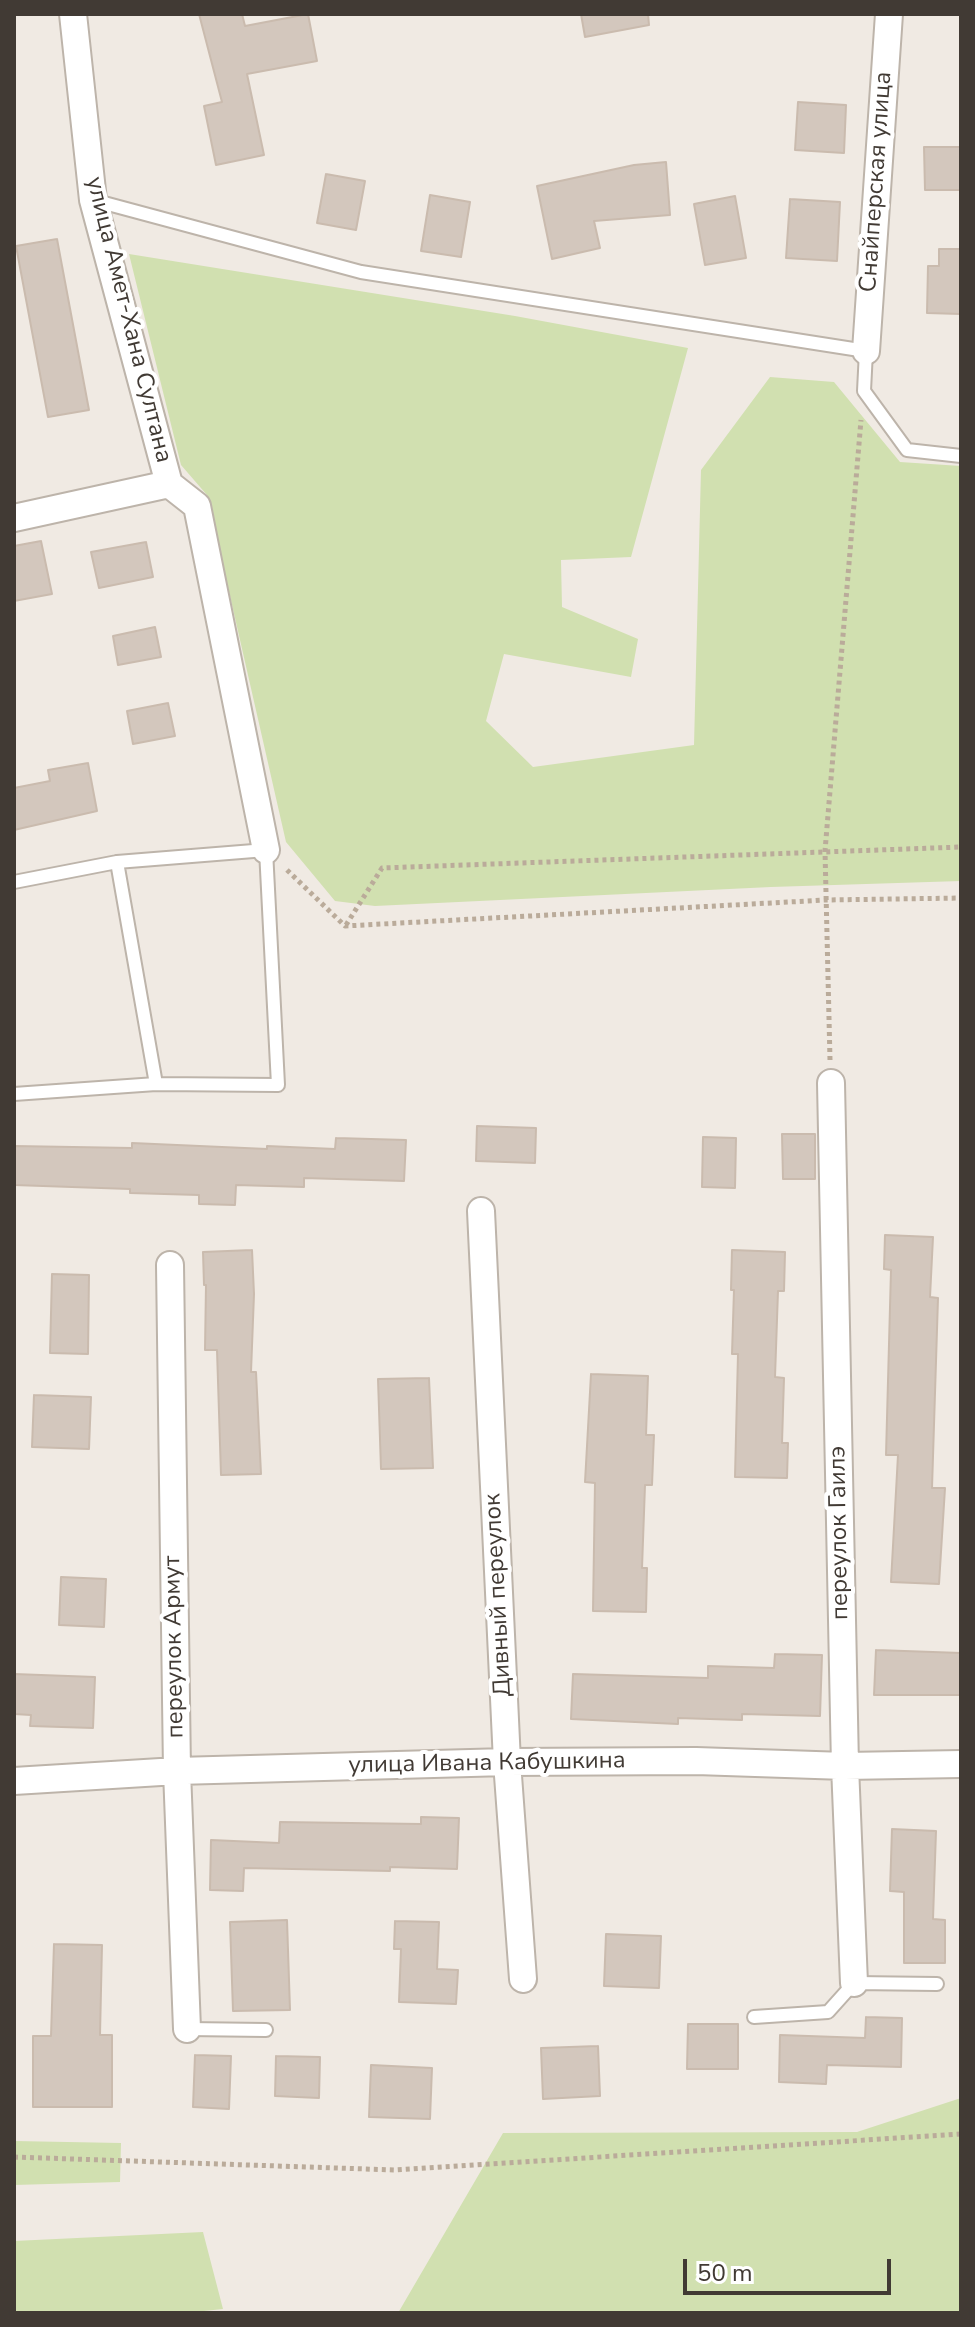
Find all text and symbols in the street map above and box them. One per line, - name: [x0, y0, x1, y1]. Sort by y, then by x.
- street label: Снайперская улица: [855, 71, 899, 293]
- street label: улица Амет-Хана Султана: [79, 174, 177, 466]
- street label: переулок Гаилэ: [824, 1446, 856, 1620]
- street label: Дивный переулок: [479, 1493, 519, 1697]
- street label: переулок Армут: [159, 1555, 191, 1739]
- street label: улица Ивана Кабушкина: [348, 1747, 626, 1781]
- scale bar: [687, 2243, 895, 2293]
- text: 50 m: [697, 2257, 753, 2289]

